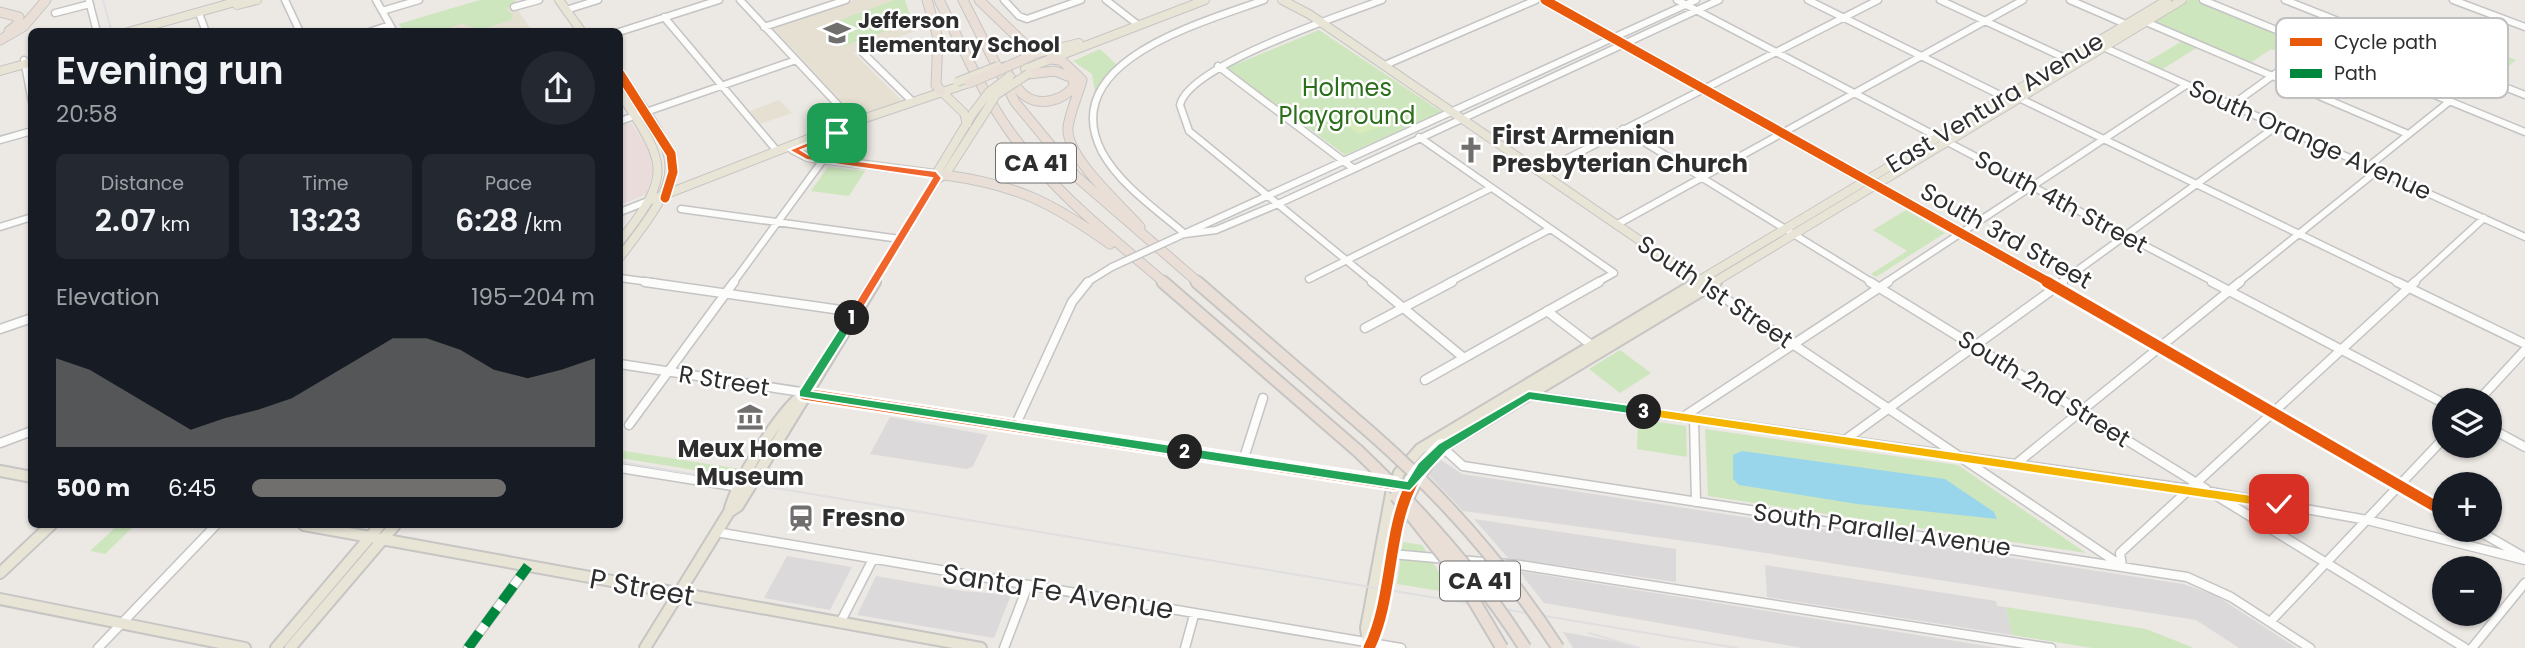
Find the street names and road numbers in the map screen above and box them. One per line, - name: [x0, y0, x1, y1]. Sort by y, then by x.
- street label: East Ventura Avenue: [1880, 24, 2110, 181]
- street label: South Orange Avenue: [2184, 71, 2437, 208]
- street label: South 4th Street: [1969, 142, 2153, 261]
- road number: CA 41: [996, 144, 1076, 182]
- street label: South 3rd Street: [1915, 175, 2098, 296]
- street label: South 1st Street: [1631, 227, 1800, 356]
- street label: South 2nd Street: [1952, 322, 2137, 455]
- street label: R Street: [676, 357, 772, 404]
- street label: South Parallel Avenue: [1751, 495, 2013, 564]
- street label: Santa Fe Avenue: [939, 554, 1177, 629]
- street label: P Street: [586, 559, 697, 616]
- road number: CA 41: [1440, 562, 1520, 600]

